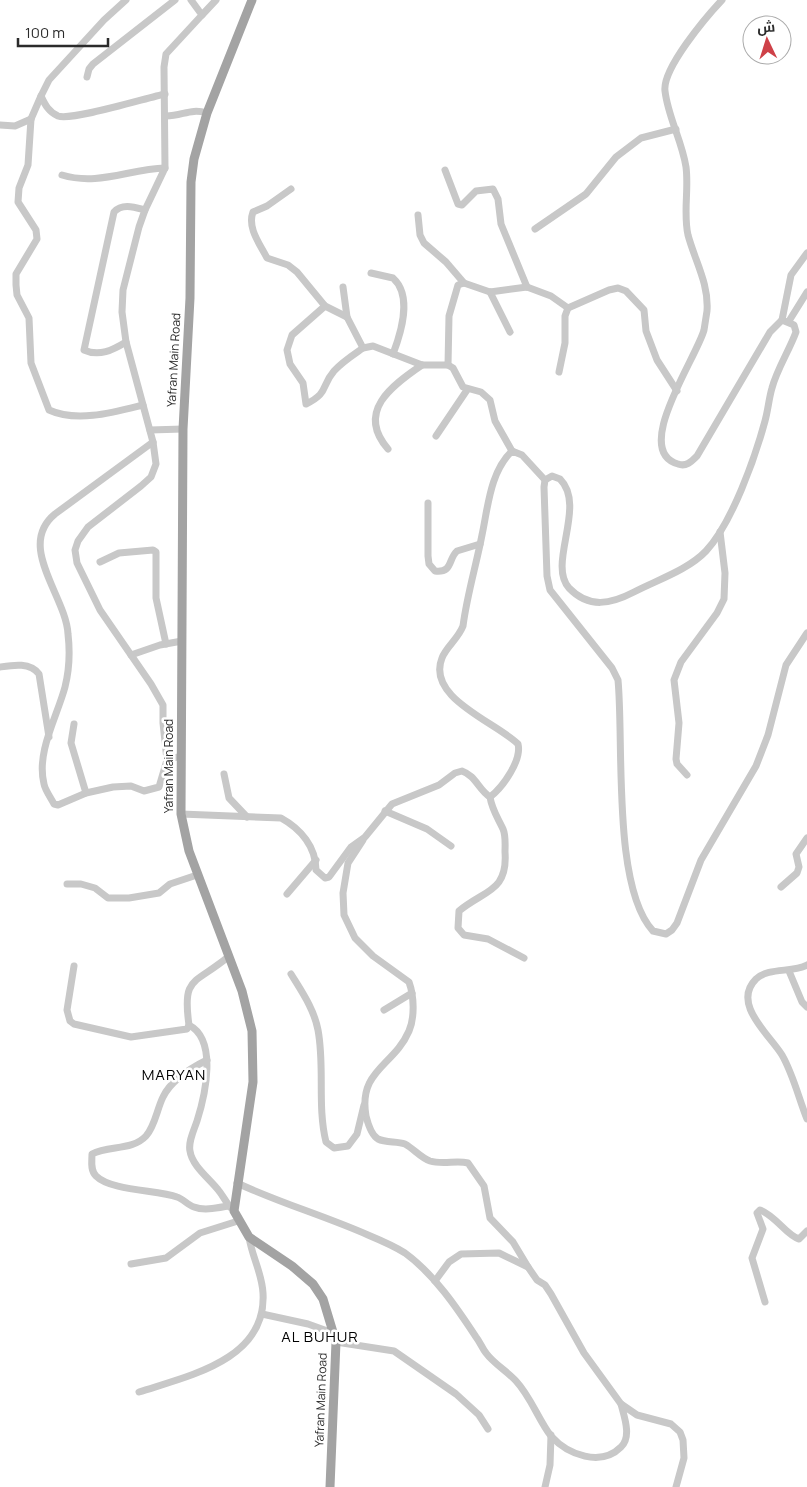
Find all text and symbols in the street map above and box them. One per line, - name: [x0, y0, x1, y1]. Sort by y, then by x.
- scale bar: [18, 15, 108, 47]
- north arrow: [742, 15, 792, 65]
- text: ش: [756, 16, 776, 37]
- text: 100 m: [25, 22, 65, 43]
- street label: Yafran Main Road: [163, 312, 184, 408]
- street label: Yafran Main Road: [160, 719, 177, 813]
- district label: MARYAN: [142, 1064, 206, 1085]
- district label: AL BUHUR: [281, 1326, 359, 1347]
- street label: Yafran Main Road: [310, 1352, 331, 1447]

